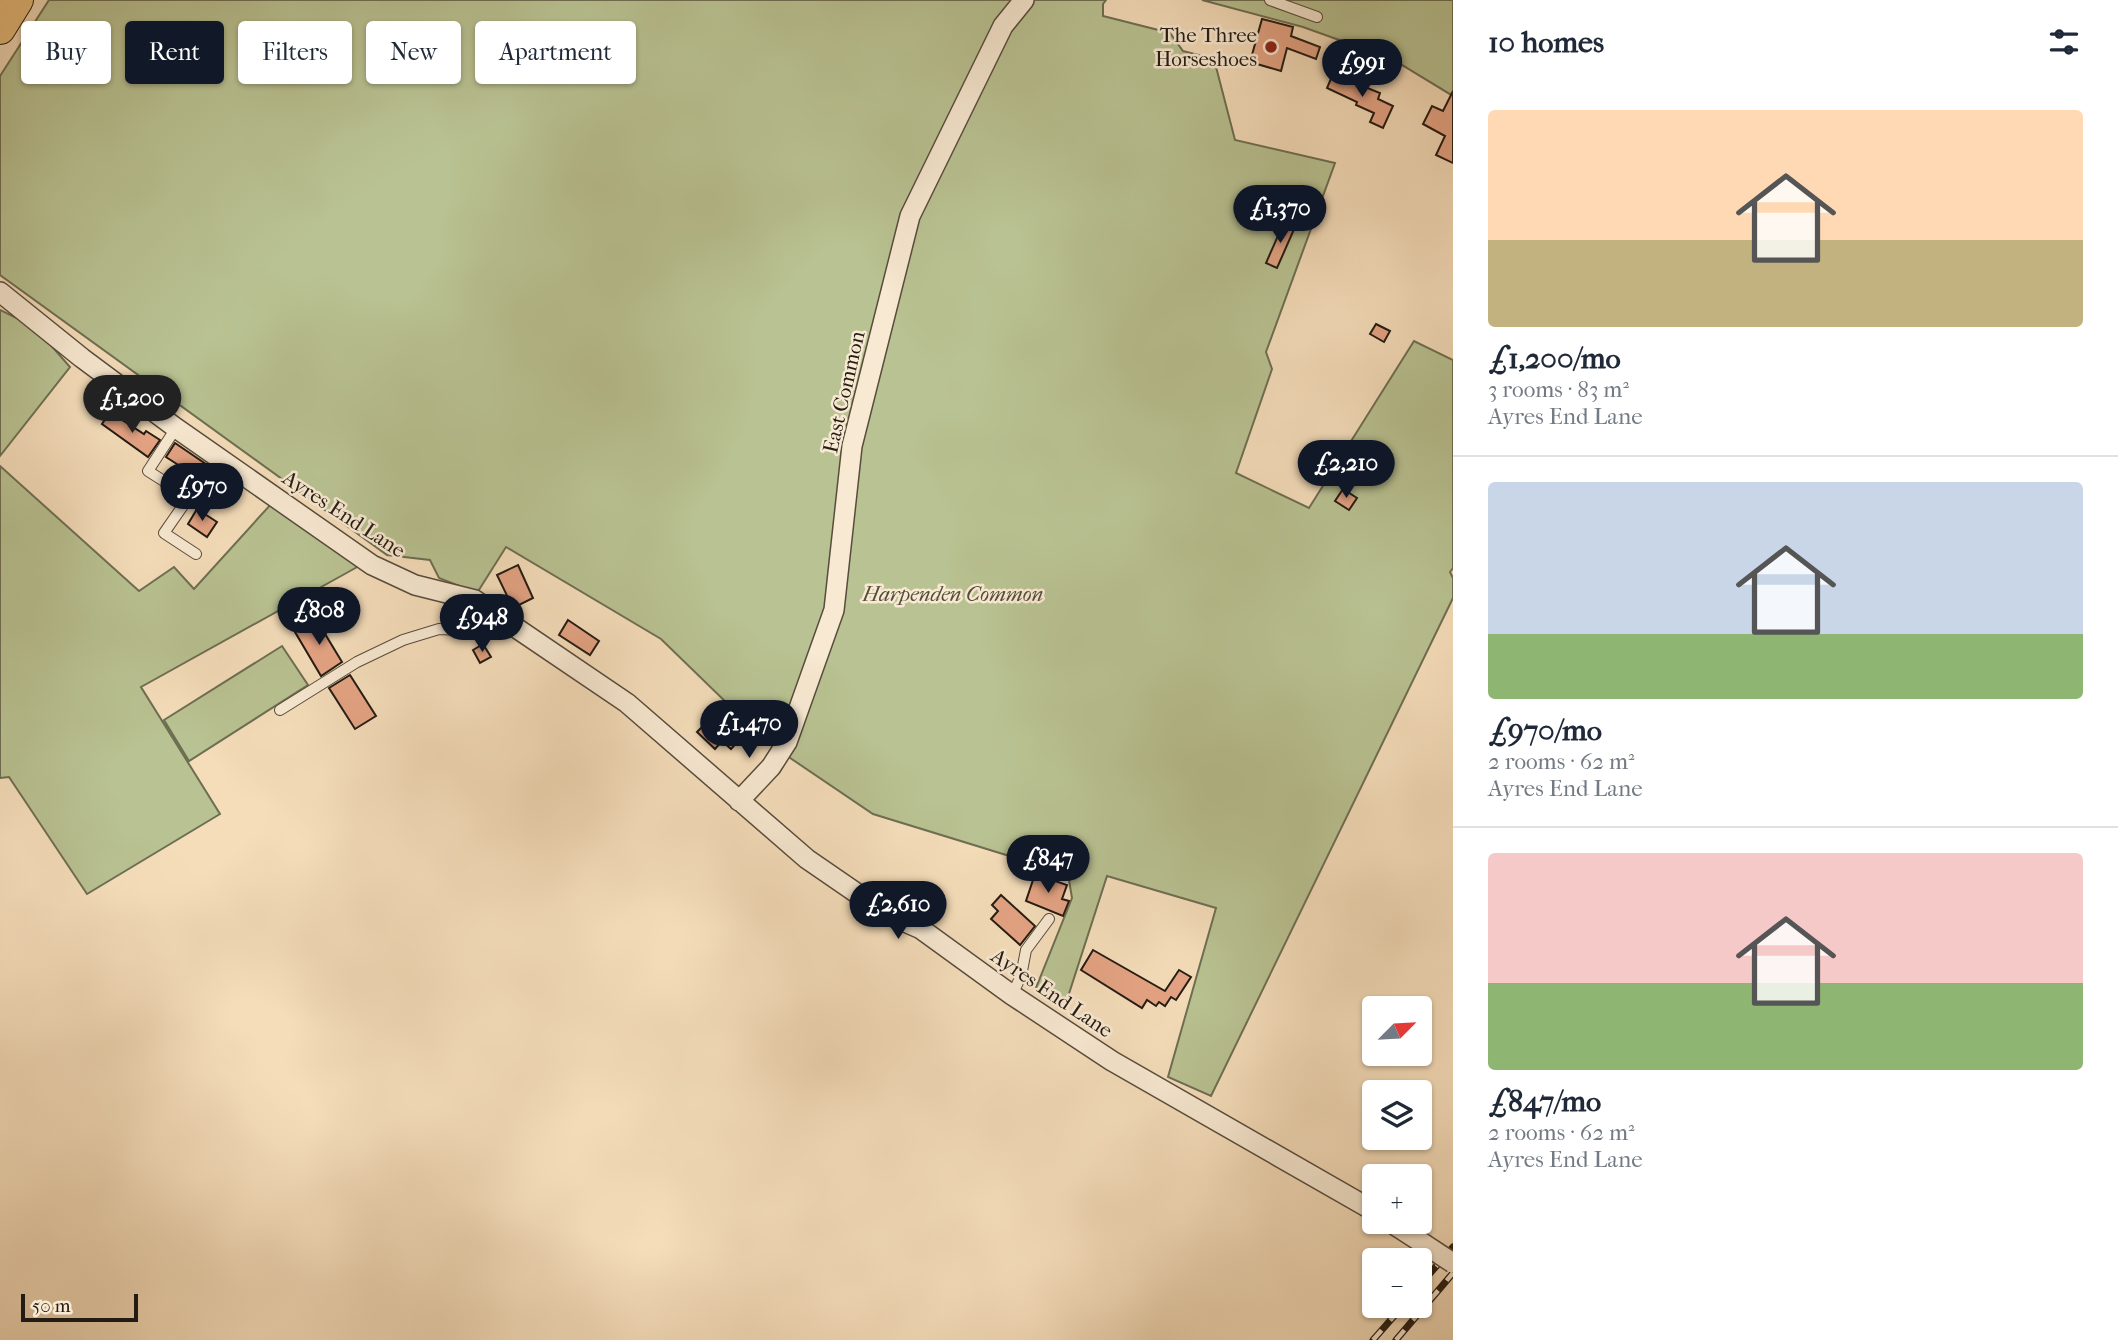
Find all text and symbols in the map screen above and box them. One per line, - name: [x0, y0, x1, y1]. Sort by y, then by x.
- chip: Buy: [21, 21, 111, 84]
- chip: Rent: [125, 21, 224, 84]
- chip: Filters: [238, 21, 352, 84]
- chip: New: [366, 21, 461, 84]
- chip: Apartment: [475, 21, 636, 84]
- place label: The Three Horseshoes: [1155, 23, 1257, 71]
- icon: filters: [2045, 23, 2083, 61]
- text: 10 homes: [1488, 25, 1604, 60]
- marker: The Three Horseshoes: [1263, 39, 1279, 55]
- pin: £991: [1321, 40, 1403, 99]
- text: £991: [1338, 48, 1386, 75]
- icon: home: [1723, 155, 1849, 281]
- pin: £1,370: [1223, 186, 1337, 245]
- text: £1,370: [1249, 194, 1311, 221]
- street label: East Common: [818, 329, 870, 455]
- text: £1,200/mo: [1488, 341, 1621, 376]
- pin: £1,200: [75, 376, 189, 435]
- text: 3 rooms · 83 m²: [1488, 376, 1629, 403]
- text: £1,200: [99, 384, 165, 411]
- text: Ayres End Lane: [1488, 403, 1643, 430]
- pin: £2,210: [1289, 440, 1403, 500]
- text: £2,210: [1314, 449, 1378, 476]
- pin: £970: [161, 463, 243, 523]
- street label: Ayres End Lane: [277, 465, 410, 562]
- text: £970: [176, 472, 228, 499]
- icon: home: [1723, 527, 1849, 653]
- park label: Harpenden Common: [862, 582, 1044, 606]
- pin: £808: [278, 588, 360, 647]
- pin: £948: [441, 594, 523, 654]
- text: £808: [293, 596, 345, 623]
- text: £948: [456, 603, 508, 630]
- pin: £1,470: [692, 700, 806, 760]
- text: £1,470: [716, 709, 782, 736]
- text: £970/mo: [1488, 713, 1602, 748]
- text: 2 rooms · 62 m²: [1488, 748, 1635, 775]
- text: Ayres End Lane: [1488, 775, 1643, 802]
- pin: £847: [1007, 836, 1089, 895]
- text: £847: [1023, 844, 1073, 871]
- pin: £2,610: [841, 881, 955, 941]
- text: £2,610: [866, 890, 930, 917]
- icon: home: [1723, 898, 1849, 1024]
- street label: Ayres End Lane: [986, 943, 1117, 1042]
- north arrow: [1362, 996, 1432, 1066]
- map controls: [1362, 996, 1432, 1318]
- button: layers: [1362, 1080, 1432, 1150]
- text: £847/mo: [1488, 1084, 1601, 1119]
- text: 2 rooms · 62 m²: [1488, 1119, 1635, 1146]
- text: Ayres End Lane: [1488, 1146, 1643, 1173]
- button: +: [1362, 1164, 1432, 1234]
- button: −: [1362, 1248, 1432, 1318]
- scale bar: [21, 1291, 138, 1323]
- text: 50 m: [32, 1295, 71, 1317]

